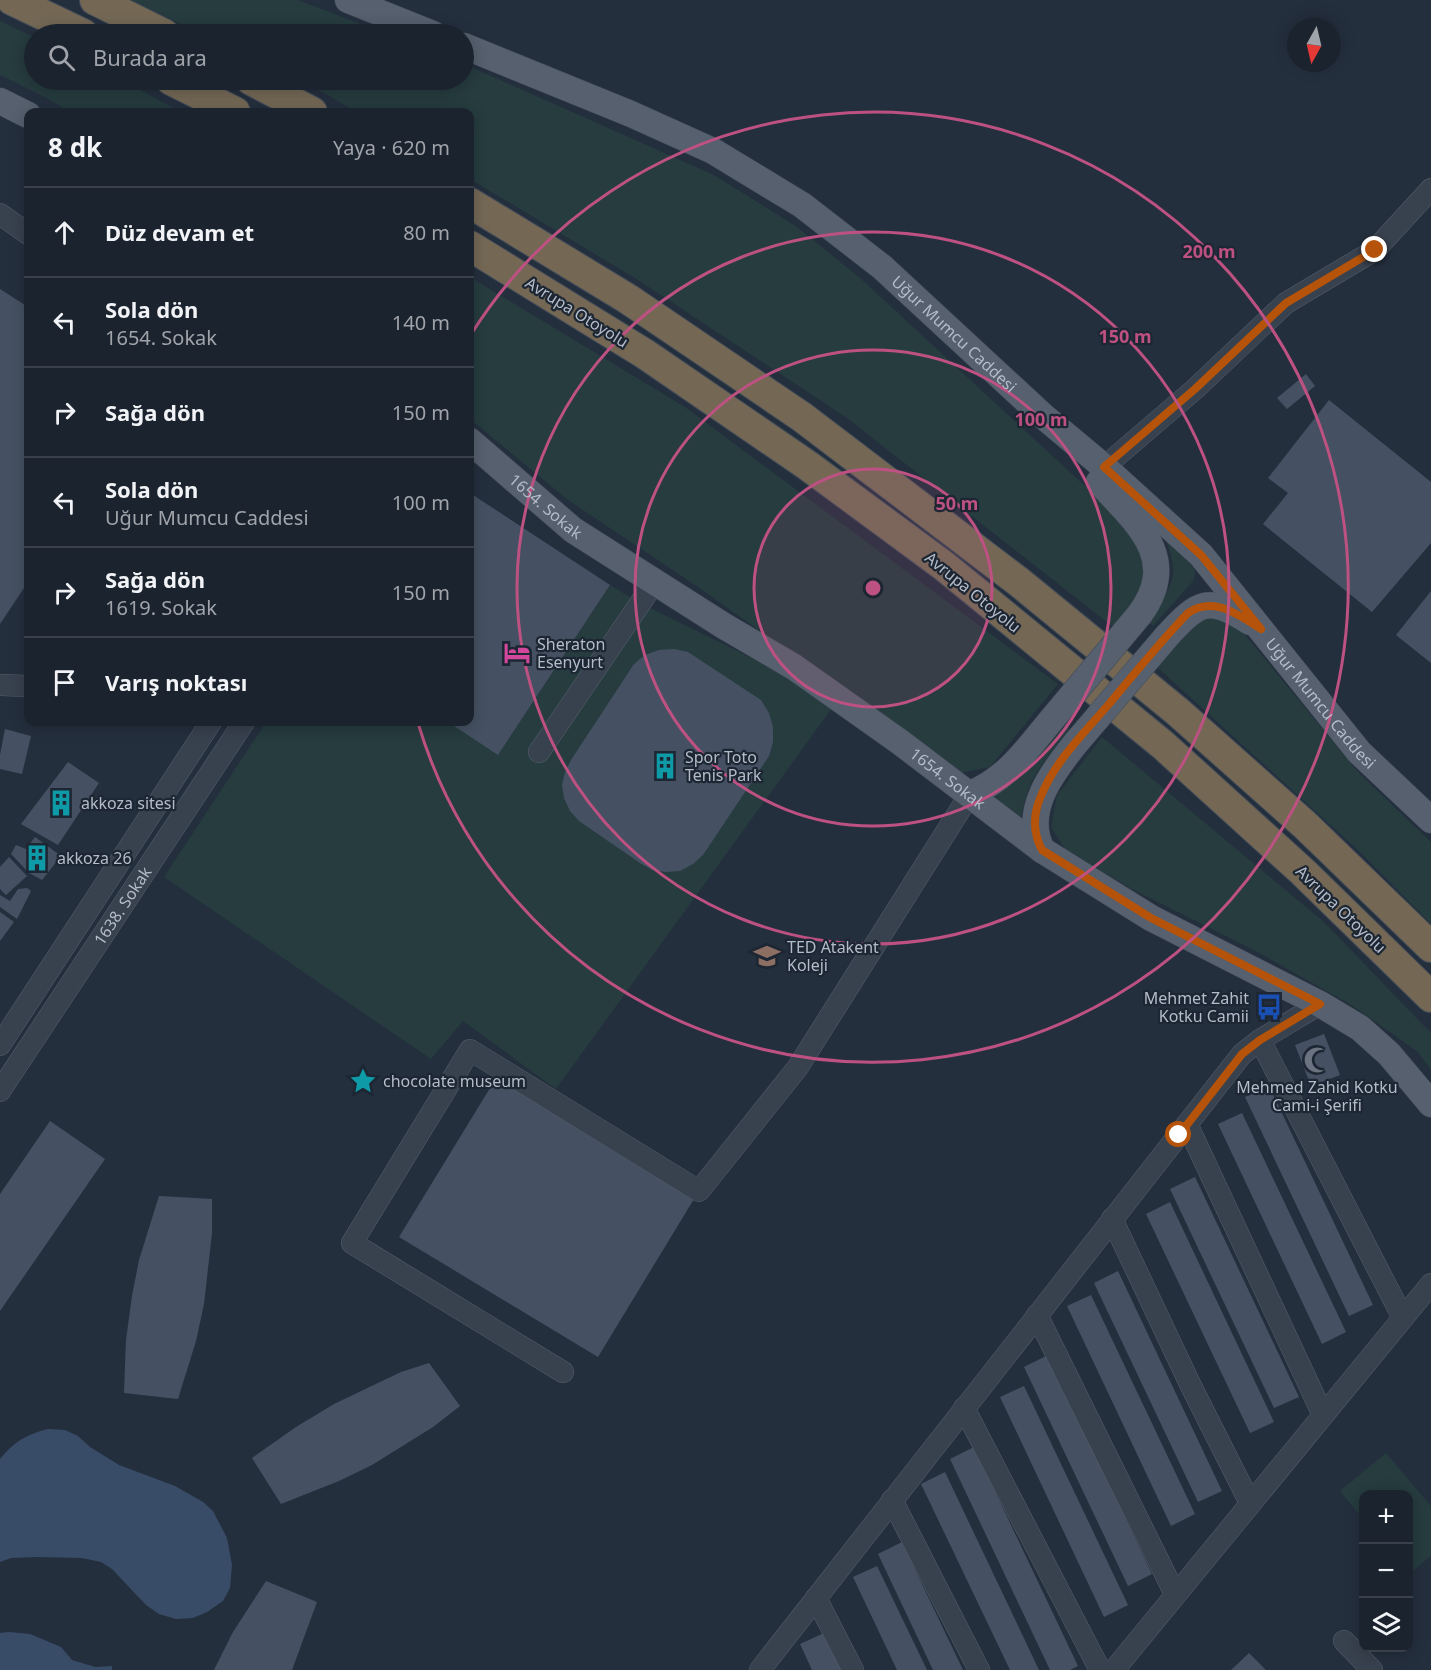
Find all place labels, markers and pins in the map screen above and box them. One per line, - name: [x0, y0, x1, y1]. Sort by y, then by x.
- centre of rings: [863, 578, 883, 598]
- place label: Sheraton Esenyurt: [537, 633, 605, 673]
- hotel icon: Sheraton Esenyurt: [502, 638, 532, 668]
- place label: Spor Toto Tenis Park: [685, 746, 762, 786]
- building icon: Spor Toto Tenis Park: [650, 751, 680, 781]
- building icon: akkoza sitesi: [46, 788, 76, 818]
- place label: akkoza sitesi: [81, 792, 176, 814]
- building icon: akkoza 26: [22, 843, 52, 873]
- place label: akkoza 26: [57, 847, 132, 869]
- place label: TED Atakent Koleji: [787, 936, 879, 976]
- school or university icon: TED Atakent Koleji: [752, 941, 782, 971]
- place label: Mehmet Zahit Kotku Camii: [1144, 987, 1249, 1027]
- bus stop icon: Mehmet Zahit Kotku Camii: [1254, 992, 1284, 1022]
- mosque icon: Mehmed Zahid Kotku Cami-i Şerifi: [1302, 1045, 1332, 1075]
- place icon: chocolate museum: [348, 1066, 378, 1096]
- place label: chocolate museum: [383, 1070, 526, 1092]
- place label: Mehmed Zahid Kotku Cami-i Şerifi: [1236, 1076, 1398, 1116]

